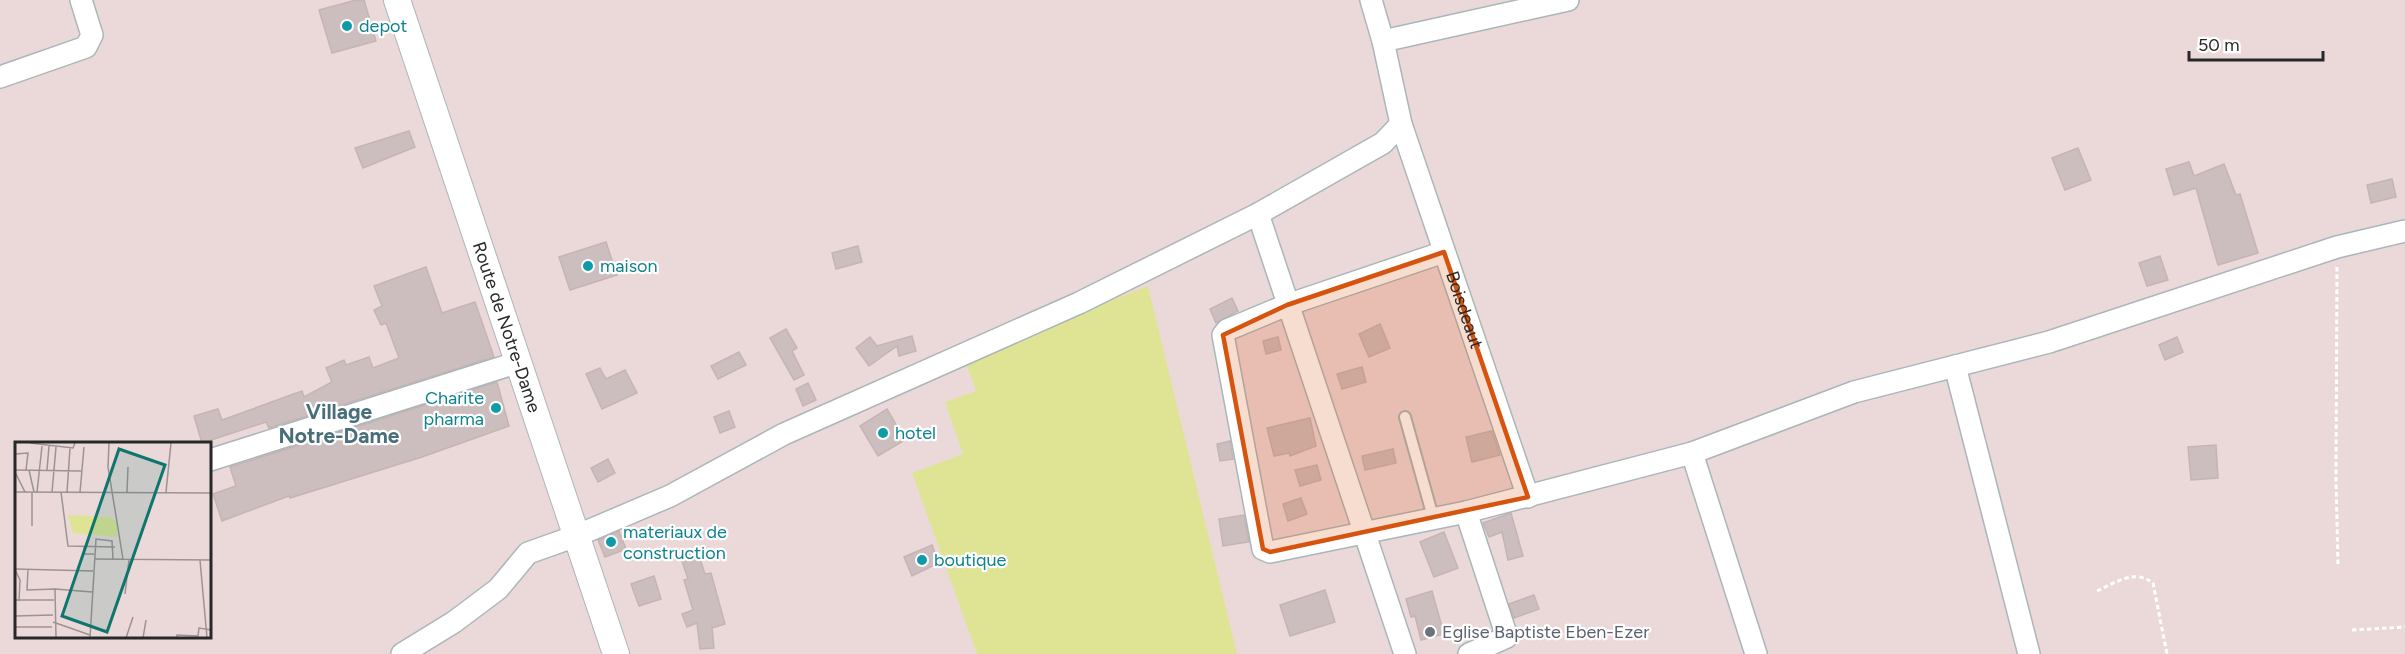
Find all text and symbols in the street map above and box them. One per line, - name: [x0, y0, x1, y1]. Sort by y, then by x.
- place label: depot: [359, 15, 407, 37]
- marker: depot: [340, 19, 354, 33]
- scale bar: [2189, 24, 2322, 62]
- text: 50 m: [2198, 34, 2240, 56]
- street label: Route de Notre-Dame: [468, 239, 545, 416]
- place label: maison: [600, 255, 658, 277]
- marker: maison: [581, 259, 595, 273]
- street label: Boisdeaut: [1441, 268, 1488, 352]
- place label: Charite pharma: [424, 387, 484, 430]
- district label: Village Notre-Dame: [279, 399, 400, 448]
- marker: Charite pharma: [489, 401, 503, 415]
- place label: hotel: [895, 422, 936, 444]
- marker: hotel: [876, 426, 890, 440]
- inset map: [15, 442, 212, 639]
- place label: materiaux de construction: [623, 521, 727, 564]
- marker: materiaux de construction: [604, 535, 618, 549]
- place label: boutique: [934, 549, 1006, 571]
- marker: boutique: [915, 553, 929, 567]
- place label: Eglise Baptiste Eben-Ezer: [1442, 621, 1649, 643]
- marker: Eglise Baptiste Eben-Ezer: [1423, 625, 1437, 639]

